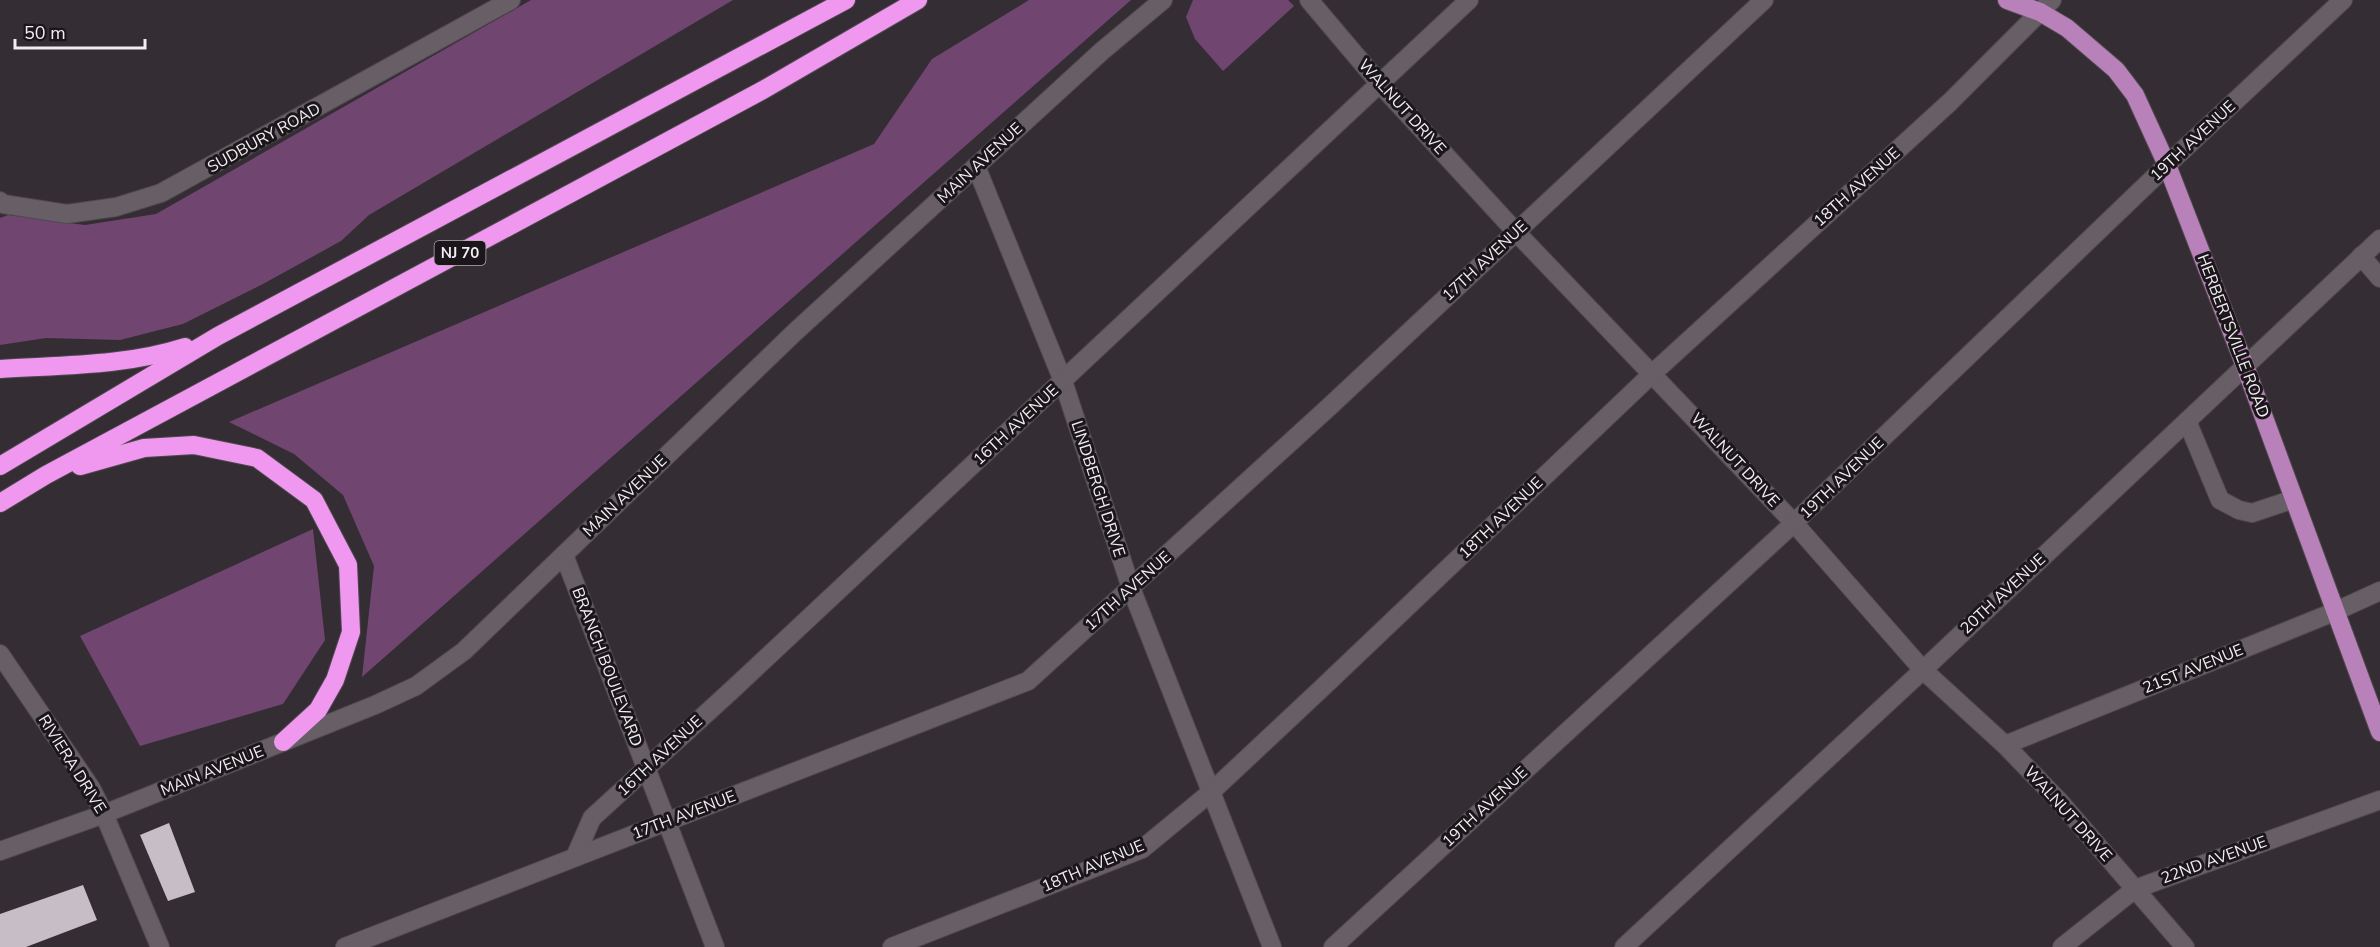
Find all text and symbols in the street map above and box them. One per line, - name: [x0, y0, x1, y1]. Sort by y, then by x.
- scale bar: [15, 12, 146, 50]
- text: 50 m: [24, 21, 66, 45]
- street label: WALNUT DRIVE: [1353, 55, 1451, 159]
- street label: 19TH AVENUE: [2146, 96, 2240, 186]
- street label: SUDBURY ROAD: [203, 98, 325, 178]
- street label: MAIN AVENUE: [933, 118, 1027, 208]
- street label: 18TH AVENUE: [1809, 142, 1905, 232]
- street label: 17TH AVENUE: [1438, 216, 1532, 306]
- road number: NJ 70: [434, 241, 486, 265]
- street label: HERBERTSVILLE ROAD: [2192, 251, 2274, 421]
- street label: 16TH AVENUE: [969, 380, 1063, 470]
- street label: WALNUT DRIVE: [1686, 408, 1784, 512]
- street label: LINDBERGH DRIVE: [1066, 418, 1130, 560]
- street label: 19TH AVENUE: [1795, 432, 1889, 524]
- street label: MAIN AVENUE: [578, 450, 672, 542]
- street label: 18TH AVENUE: [1454, 472, 1548, 564]
- street label: 17TH AVENUE: [1080, 546, 1176, 636]
- street label: 20TH AVENUE: [1956, 549, 2050, 639]
- street label: BRANCH BOULEVARD: [566, 584, 648, 750]
- street label: 21ST AVENUE: [2139, 639, 2247, 699]
- street label: RIVIERA DRIVE: [33, 710, 111, 818]
- street label: 16TH AVENUE: [613, 711, 707, 801]
- street label: MAIN AVENUE: [157, 740, 267, 802]
- street label: 19TH AVENUE: [1438, 762, 1532, 852]
- street label: WALNUT DRIVE: [2019, 762, 2117, 866]
- street label: 17TH AVENUE: [629, 785, 739, 845]
- street label: 22ND AVENUE: [2158, 831, 2270, 889]
- street label: 18TH AVENUE: [1038, 835, 1148, 897]

